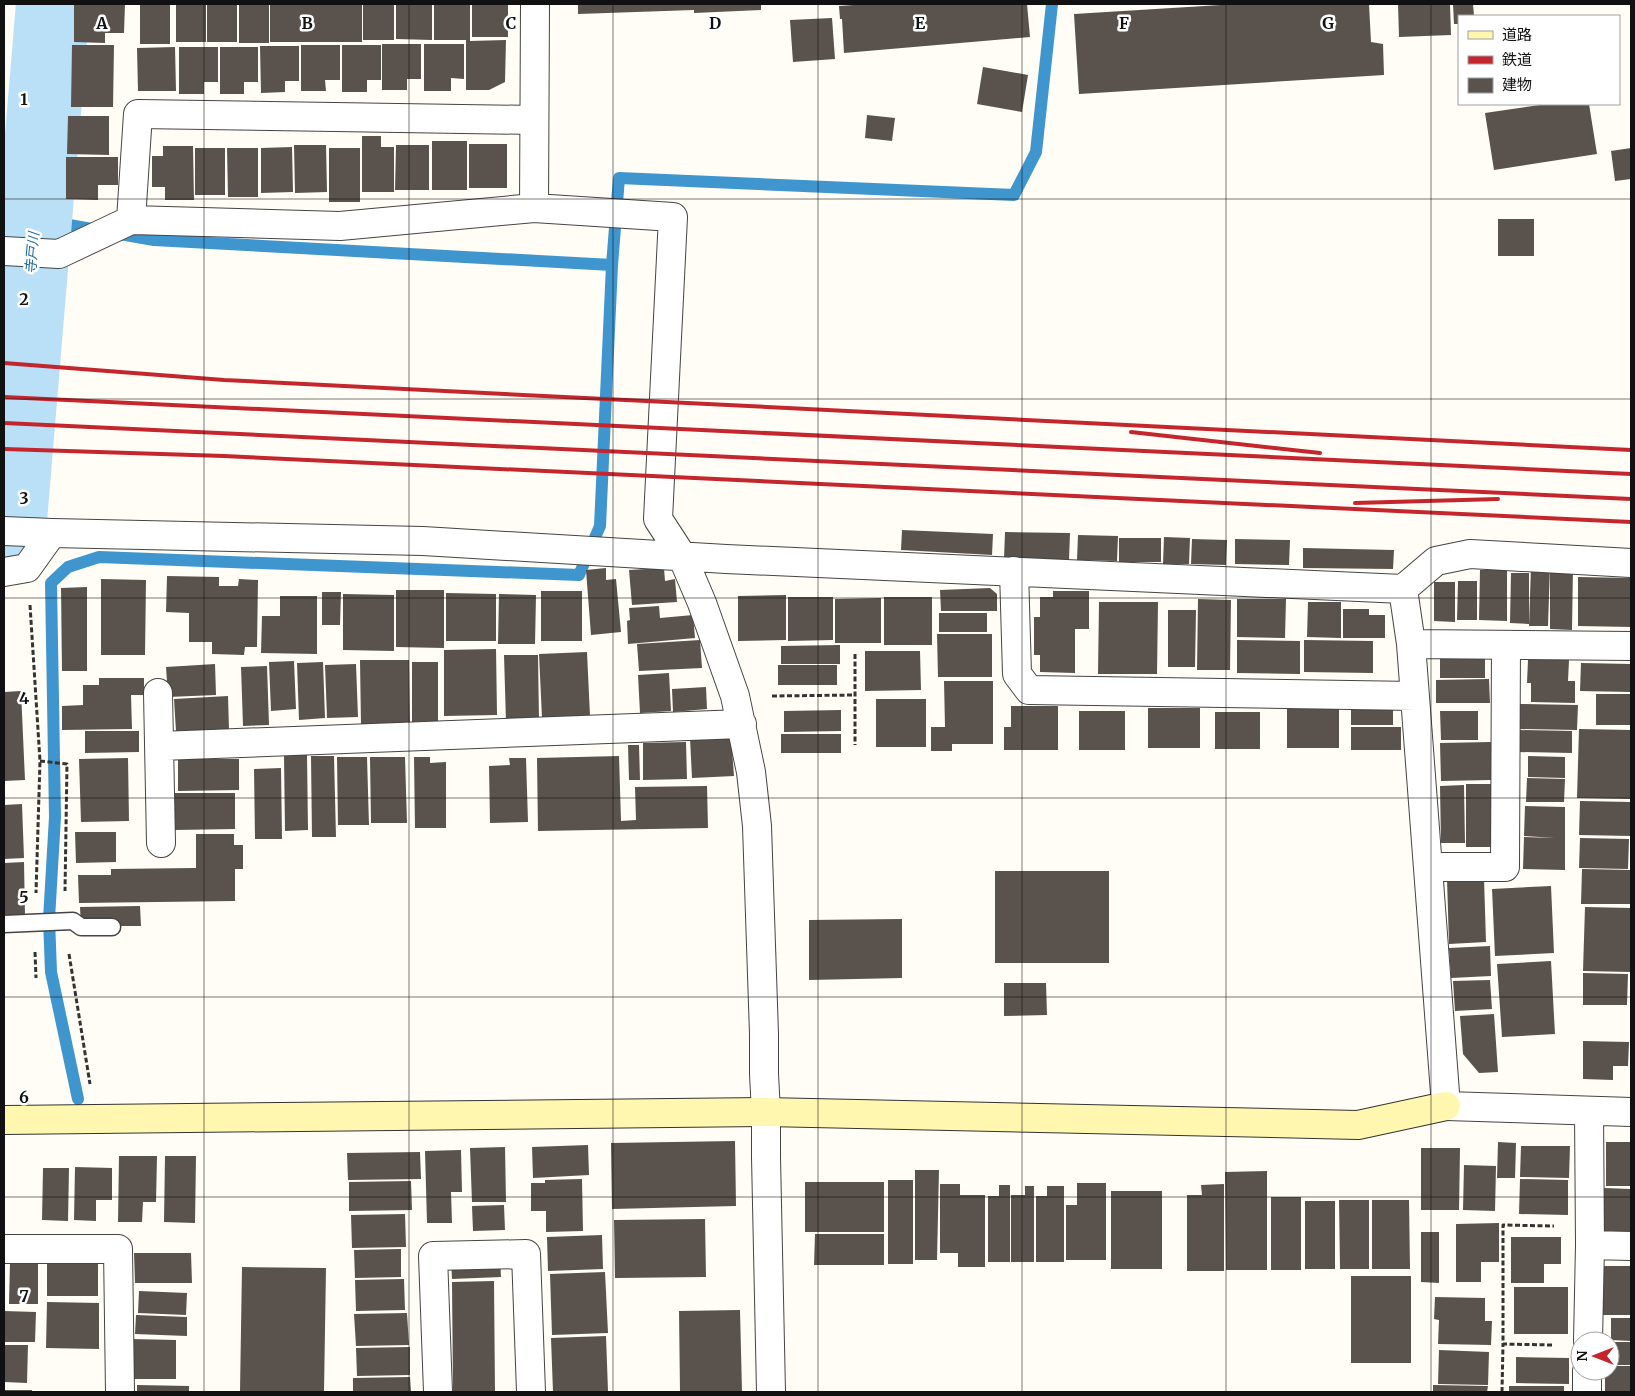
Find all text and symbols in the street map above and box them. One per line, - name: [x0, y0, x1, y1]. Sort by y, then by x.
- text: A: [95, 13, 108, 33]
- text: B: [301, 13, 313, 33]
- text: C: [506, 13, 516, 33]
- text: D: [709, 13, 721, 33]
- text: E: [915, 13, 926, 33]
- text: F: [1119, 13, 1129, 33]
- text: G: [1322, 13, 1334, 33]
- legend: [1458, 15, 1620, 105]
- text: 道路: [1502, 25, 1532, 44]
- text: 鉄道: [1502, 50, 1532, 69]
- text: 建物: [1502, 75, 1532, 94]
- text: 1: [20, 89, 28, 109]
- water label: 寺戸川: [21, 229, 43, 275]
- text: 2: [19, 289, 29, 309]
- text: 3: [19, 488, 29, 508]
- text: 4: [19, 688, 29, 708]
- text: 5: [19, 887, 29, 907]
- text: 6: [19, 1087, 29, 1107]
- text: 7: [19, 1286, 29, 1306]
- north arrow: [1570, 1331, 1620, 1381]
- text: N: [1573, 1350, 1591, 1362]

